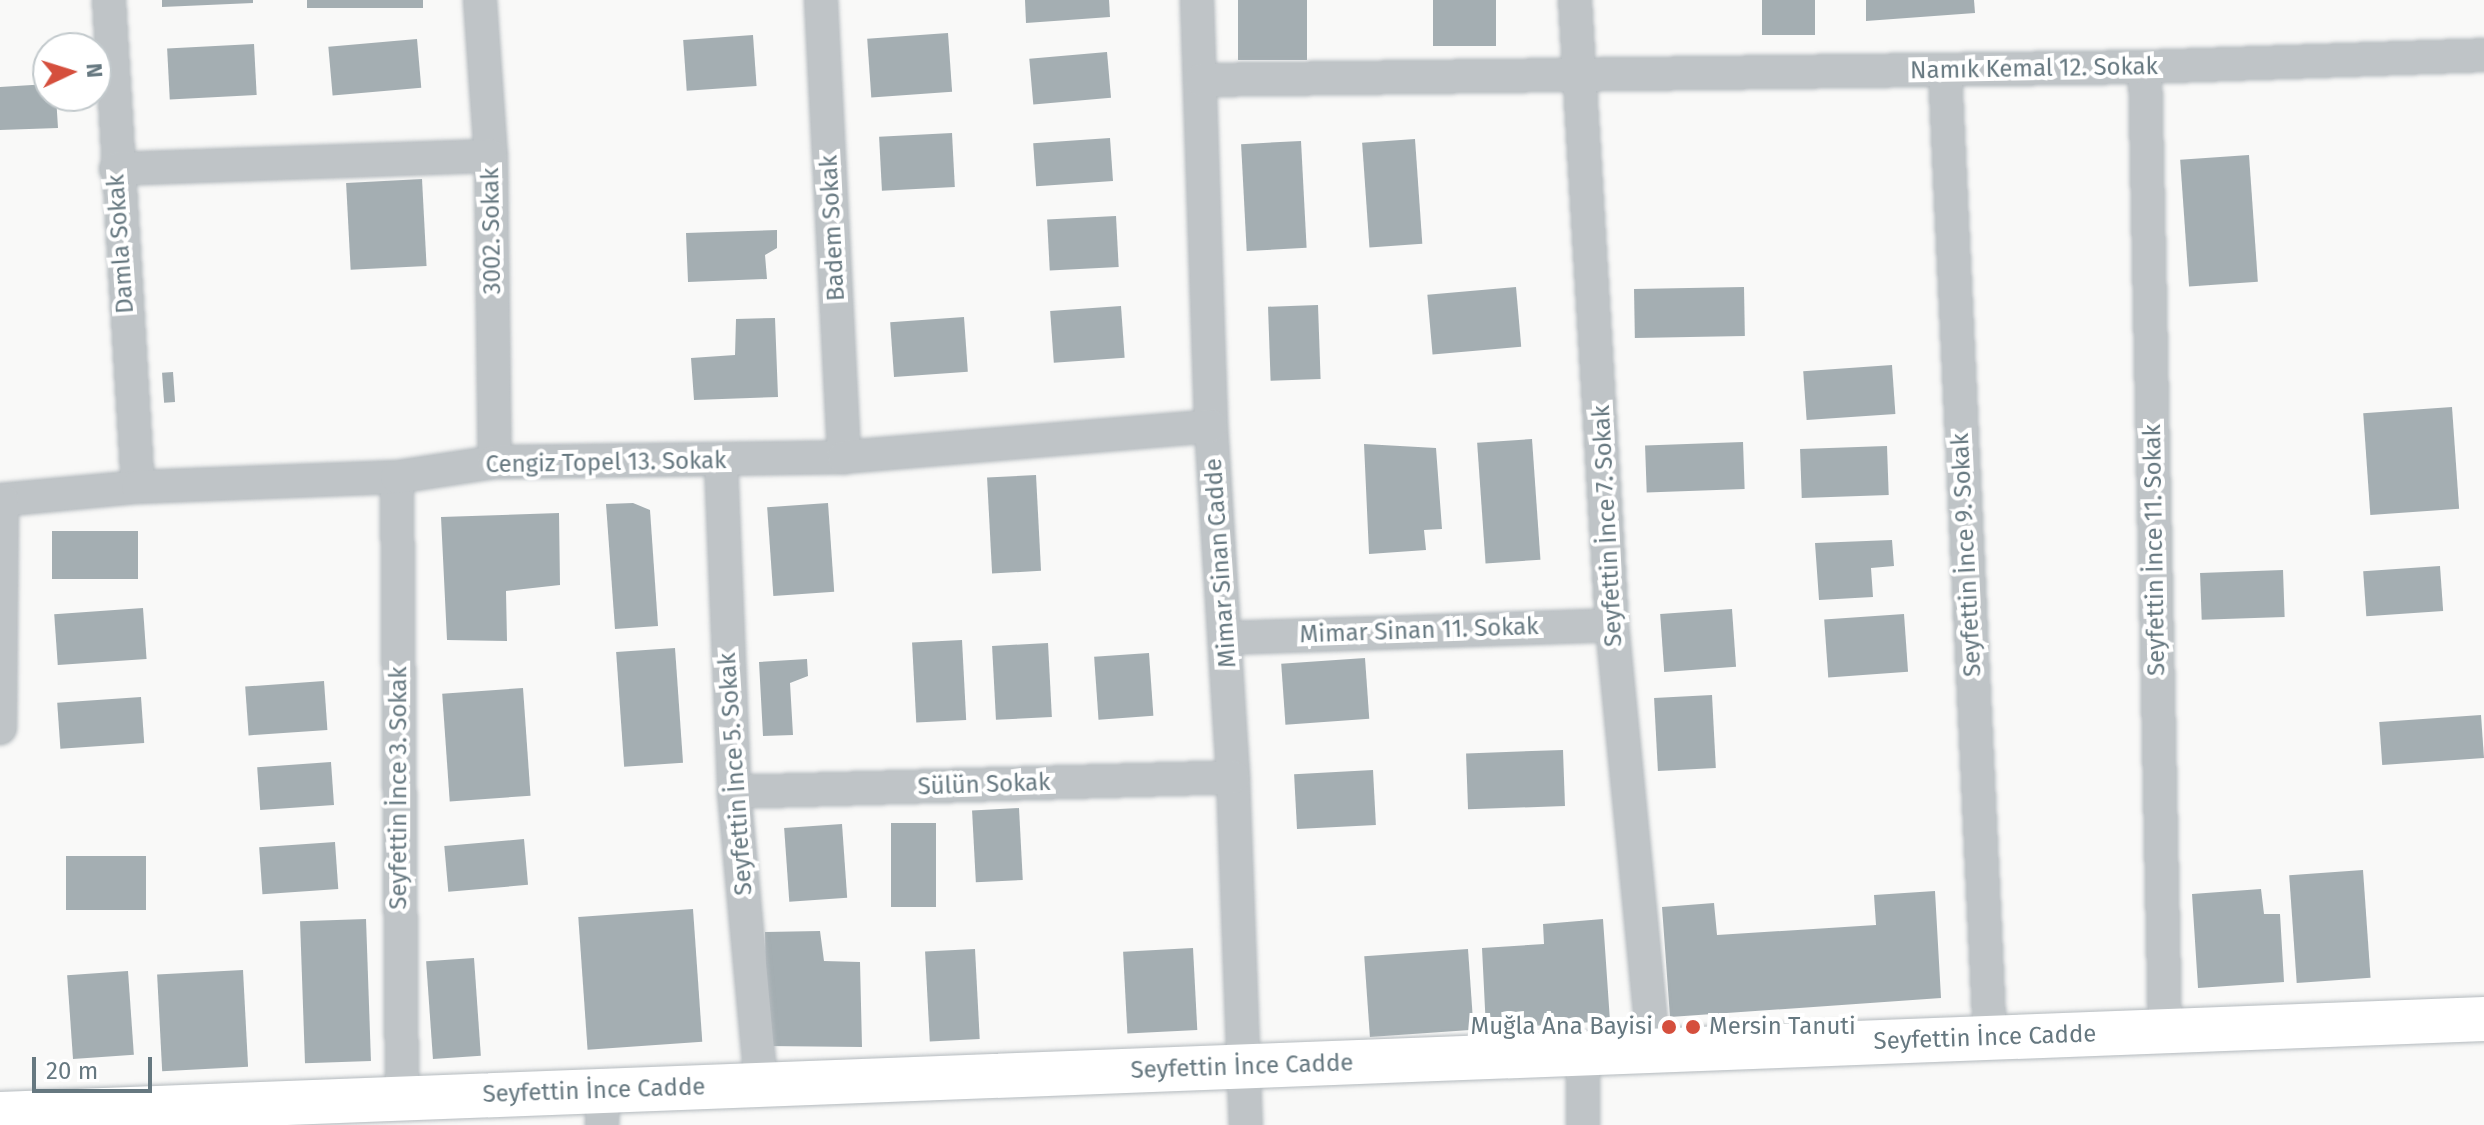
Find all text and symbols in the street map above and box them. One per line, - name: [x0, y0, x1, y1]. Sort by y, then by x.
- north arrow: [32, 32, 112, 112]
- street label: Namık Kemal 12. Sokak: [1910, 52, 2158, 86]
- text: N: [80, 62, 108, 79]
- street label: Badem Sokak: [815, 154, 851, 302]
- street label: 3002. Sokak: [476, 167, 508, 295]
- street label: Damla Sokak: [102, 173, 140, 315]
- street label: Seyfettin İnce 7. Sokak: [1587, 404, 1629, 648]
- street label: Seyfettin İnce 11. Sokak: [2138, 424, 2172, 676]
- street label: Seyfettin İnce 9. Sokak: [1946, 432, 1988, 678]
- street label: Cengiz Topel 13. Sokak: [485, 447, 727, 479]
- street label: Mimar Sinan Cadde: [1199, 457, 1243, 669]
- street label: Mimar Sinan 11. Sokak: [1299, 612, 1539, 650]
- street label: Seyfettin İnce 5. Sokak: [713, 652, 759, 896]
- street label: Seyfettin İnce 3. Sokak: [385, 666, 413, 910]
- street label: Sülün Sokak: [917, 768, 1051, 802]
- place label: Muğla Ana Bayisi: [1470, 1013, 1653, 1041]
- place label: Mersin Tanuti: [1709, 1013, 1856, 1041]
- marker: Muğla Ana Bayisi: [1660, 1018, 1678, 1036]
- marker: Mersin Tanuti: [1684, 1018, 1702, 1036]
- street label: Seyfettin İnce Cadde: [1873, 1020, 2097, 1056]
- scale bar: [36, 1041, 156, 1091]
- street label: Seyfettin İnce Cadde: [1130, 1049, 1354, 1085]
- text: 20 m: [46, 1057, 98, 1085]
- street label: Seyfettin İnce Cadde: [482, 1073, 706, 1109]

